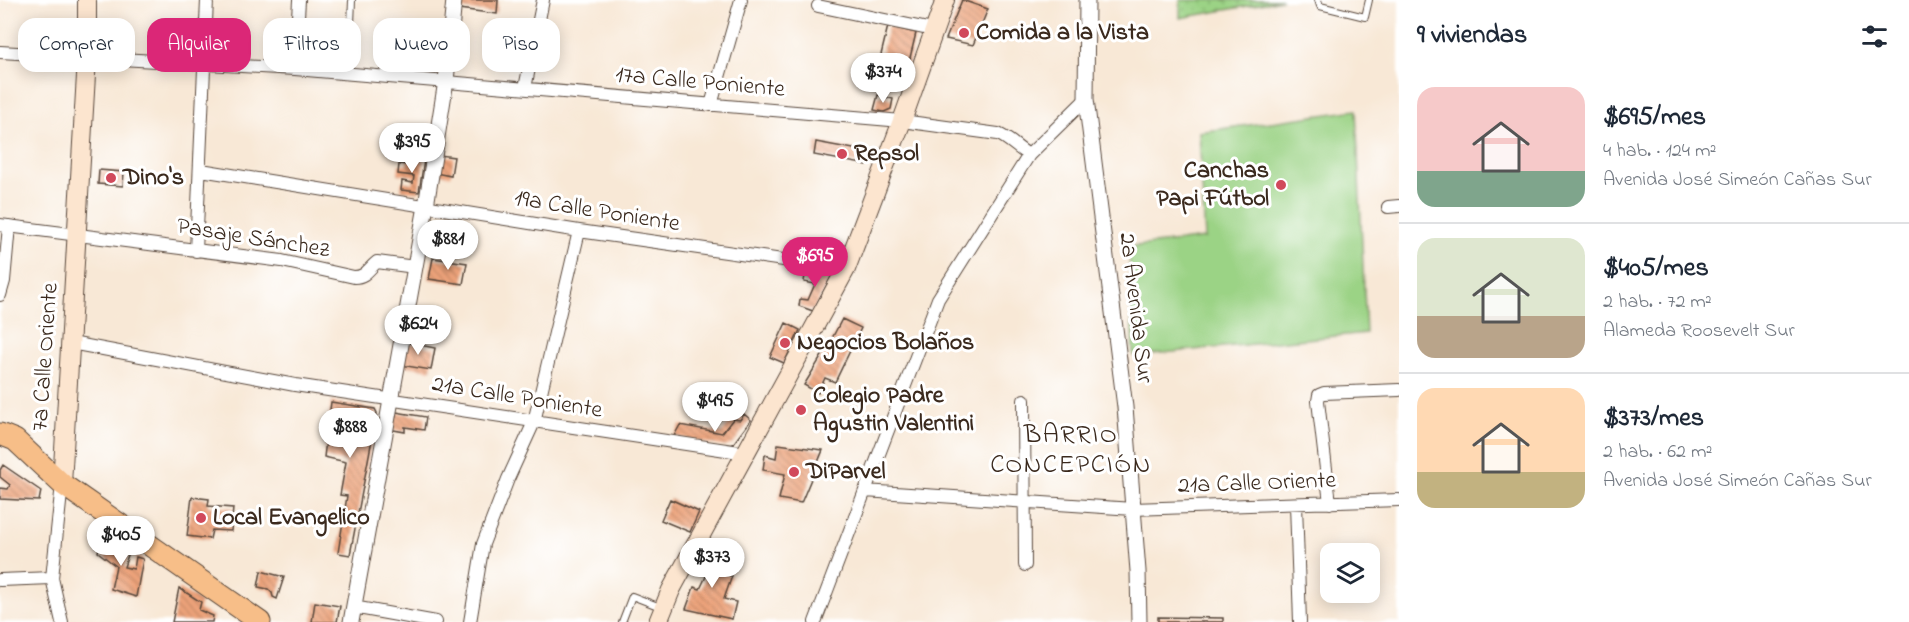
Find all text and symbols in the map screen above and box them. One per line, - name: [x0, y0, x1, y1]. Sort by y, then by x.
- place label: Comida a la Vista: [976, 16, 1149, 51]
- text: 9 viviendas: [1417, 17, 1527, 55]
- chip: Comprar: [18, 18, 135, 72]
- chip: Alquilar: [147, 18, 251, 72]
- chip: Filtros: [263, 18, 361, 72]
- chip: Nuevo: [373, 18, 470, 72]
- chip: Piso: [482, 18, 560, 72]
- icon: filters: [1858, 20, 1891, 53]
- marker: Comida a la Vista: [957, 26, 971, 40]
- pin: $374: [847, 53, 919, 104]
- street label: 17a Calle Poniente: [614, 58, 786, 108]
- text: $374: [865, 58, 901, 87]
- text: $695/mes: [1603, 99, 1706, 137]
- icon: home: [1465, 111, 1537, 183]
- pin: $395: [376, 123, 448, 174]
- text: $395: [393, 128, 431, 157]
- place label: Repsol: [854, 137, 919, 172]
- text: 4 hab. · 124 m²: [1603, 137, 1716, 166]
- marker: Repsol: [835, 147, 849, 161]
- place label: Canchas Papi Fútbol: [1156, 154, 1269, 217]
- place label: Dino's: [122, 161, 184, 196]
- text: Avenida José Simeón Cañas Sur: [1603, 166, 1872, 195]
- marker: Dino's: [104, 171, 118, 185]
- marker: Canchas Papi Fútbol: [1274, 178, 1288, 192]
- street label: 19a Calle Poniente: [512, 182, 683, 242]
- street label: Pasaje Sánchez: [174, 210, 333, 269]
- pin: $881: [412, 220, 484, 271]
- text: $881: [431, 225, 465, 254]
- street label: 2a Avenida Sur: [1108, 231, 1162, 386]
- pin: $695: [779, 237, 851, 288]
- text: $695: [796, 242, 834, 271]
- text: $405/mes: [1603, 250, 1709, 288]
- icon: home: [1465, 262, 1537, 334]
- street label: 7a Calle Oriente: [23, 281, 69, 432]
- text: 2 hab. · 72 m²: [1603, 288, 1712, 317]
- pin: $624: [382, 305, 454, 356]
- text: $624: [398, 310, 438, 339]
- text: Alameda Roosevelt Sur: [1603, 317, 1795, 346]
- place label: Negocios Bolaños: [797, 326, 974, 362]
- marker: Negocios Bolaños: [778, 336, 792, 350]
- street label: 21a Calle Poniente: [429, 367, 605, 429]
- place label: Colegio Padre Agustin Valentini: [813, 379, 974, 443]
- pin: $495: [679, 382, 751, 433]
- text: $495: [696, 387, 734, 416]
- text: $373/mes: [1603, 400, 1704, 438]
- marker: Colegio Padre Agustin Valentini: [794, 403, 808, 417]
- pin: $888: [314, 408, 386, 459]
- icon: home: [1465, 412, 1537, 484]
- text: $888: [333, 413, 367, 442]
- district label: BARRIO CONCEPCIÓN: [990, 417, 1152, 485]
- text: 2 hab. · 62 m²: [1603, 438, 1712, 467]
- place label: DiParvel: [805, 455, 886, 490]
- street label: 21a Calle Oriente: [1177, 464, 1337, 504]
- marker: DiParvel: [787, 465, 801, 479]
- text: Avenida José Simeón Cañas Sur: [1603, 467, 1872, 496]
- place label: Local Evangelico: [213, 501, 370, 537]
- marker: Local Evangelico: [194, 511, 208, 525]
- pin: $405: [85, 516, 157, 567]
- text: $405: [101, 521, 141, 550]
- pin: $373: [676, 538, 748, 589]
- text: $373: [694, 543, 730, 572]
- map controls: [1320, 543, 1380, 603]
- button: layers: [1320, 543, 1380, 603]

